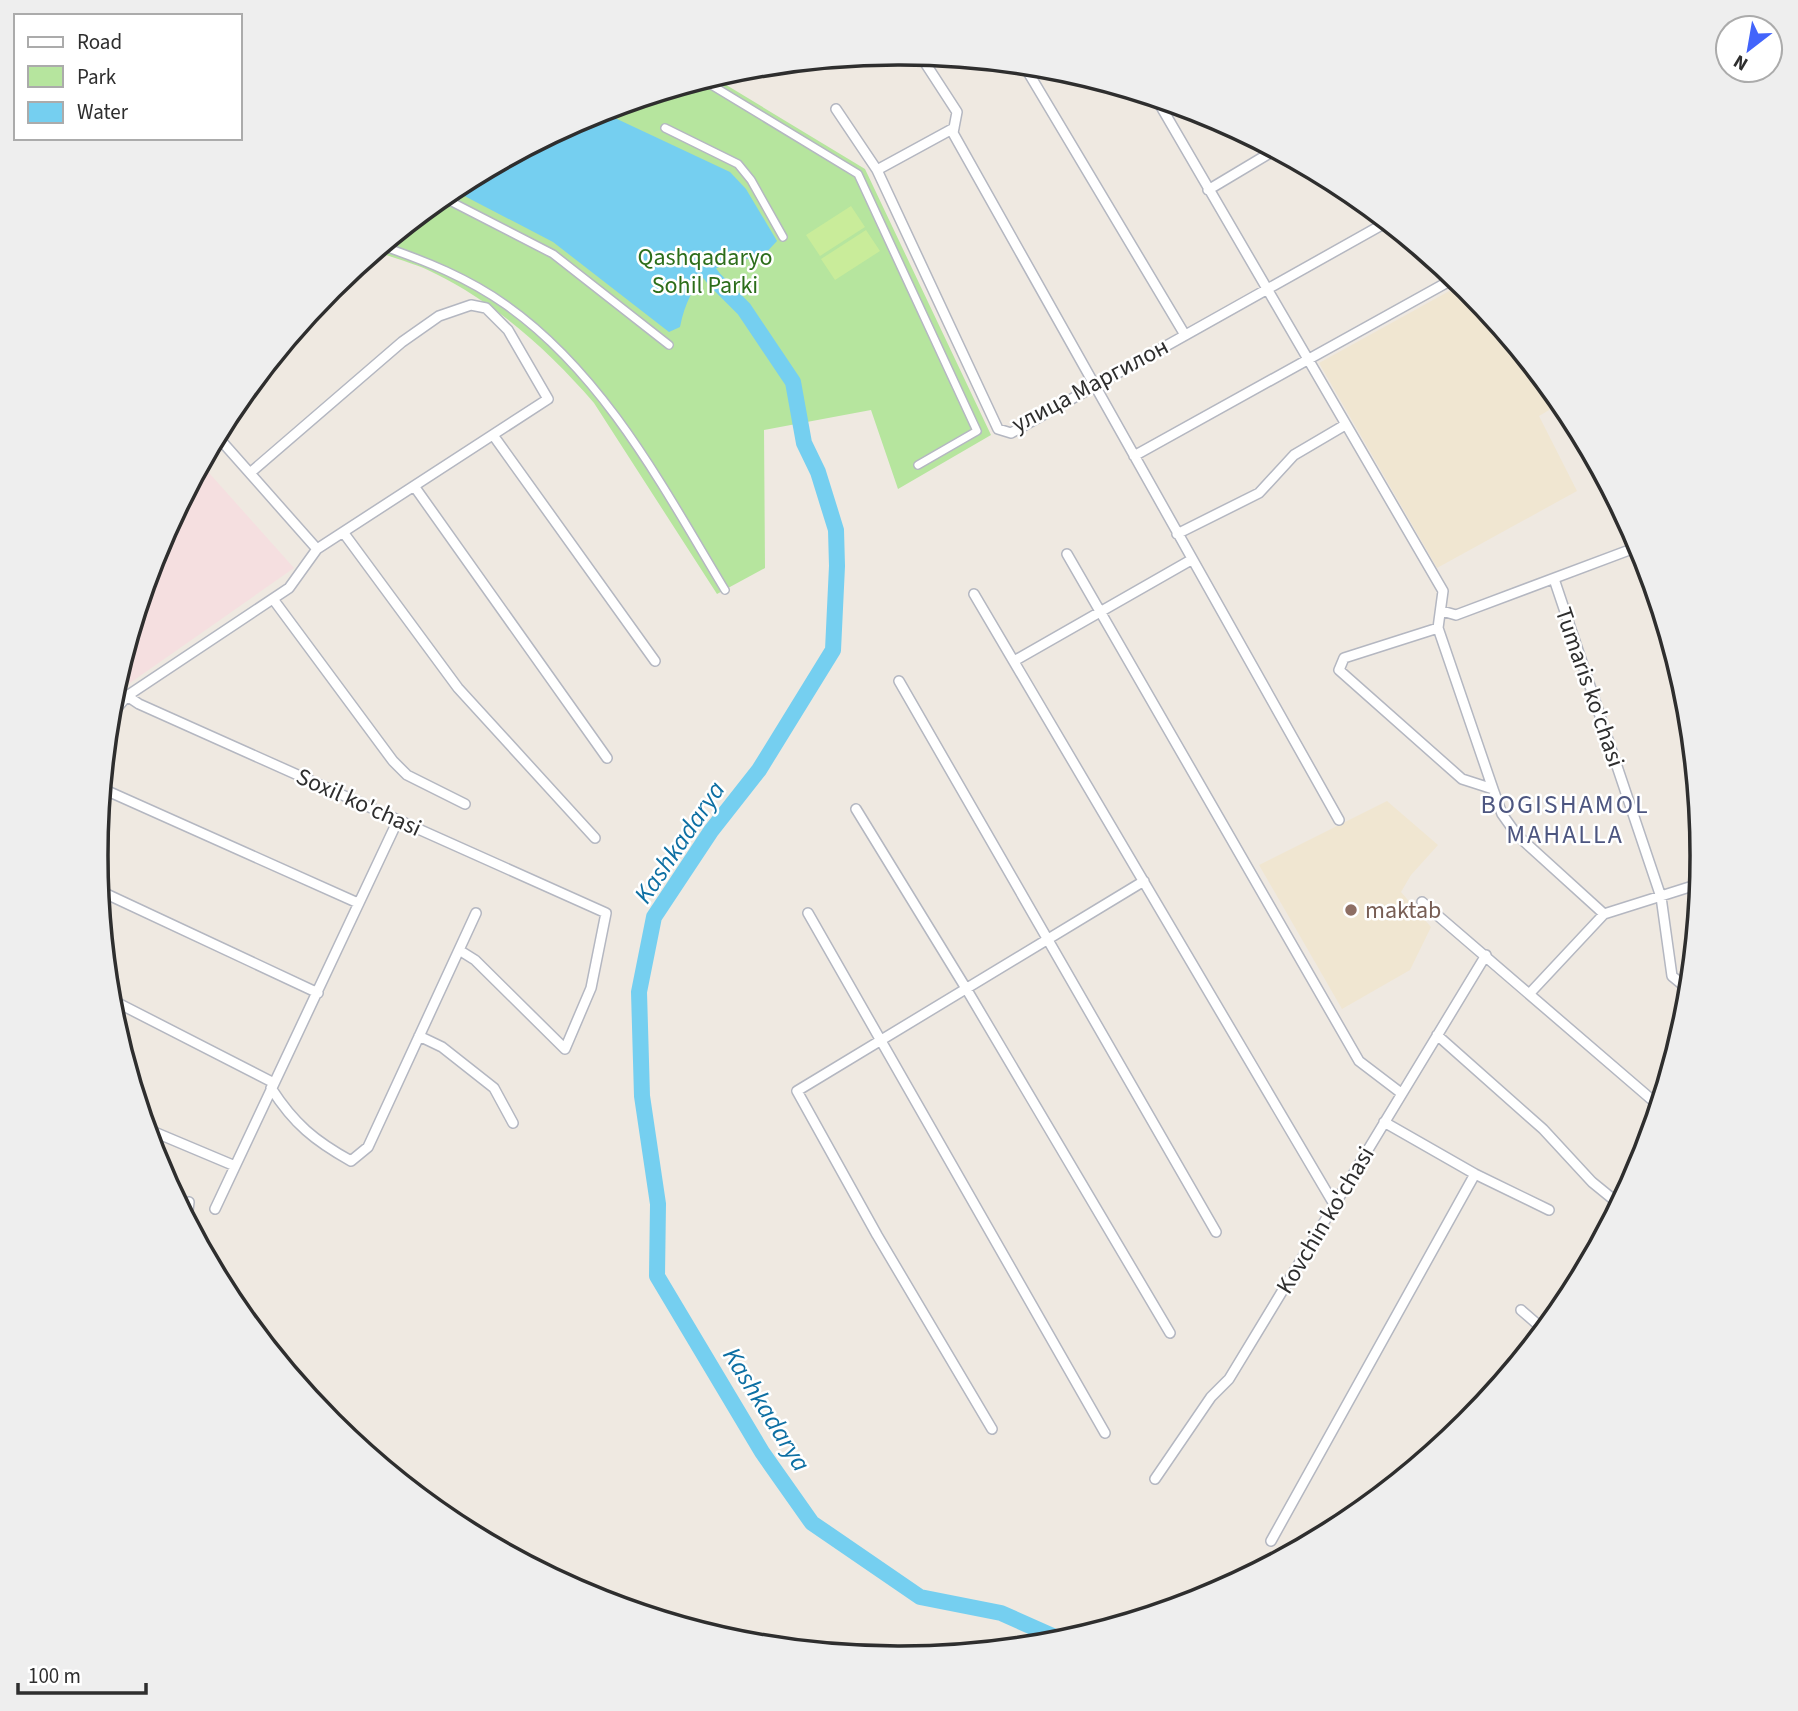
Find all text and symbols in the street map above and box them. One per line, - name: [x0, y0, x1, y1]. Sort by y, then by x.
- legend: [14, 14, 242, 140]
- north arrow: [1714, 14, 1784, 84]
- text: Road: [77, 27, 122, 57]
- text: N: [1729, 47, 1753, 77]
- text: Park: [77, 62, 117, 92]
- text: Water: [77, 97, 129, 127]
- park label: Qashqadaryo Sohil Parki: [637, 240, 773, 303]
- street label: улица Маргилон: [1006, 329, 1175, 442]
- street label: Tumaris ko'chasi: [1546, 603, 1633, 772]
- street label: Soxil ko'chasi: [290, 759, 427, 846]
- water label: Kashkadarya: [625, 774, 734, 911]
- district label: BOGISHAMOL MAHALLA: [1480, 786, 1650, 853]
- place label: maktab: [1365, 893, 1441, 928]
- marker: maktab: [1343, 902, 1359, 918]
- street label: Kovchin ko'chasi: [1268, 1140, 1383, 1301]
- water label: Kashkadarya: [714, 1340, 820, 1479]
- scale bar: [18, 1652, 145, 1696]
- text: 100 m: [28, 1661, 81, 1691]

